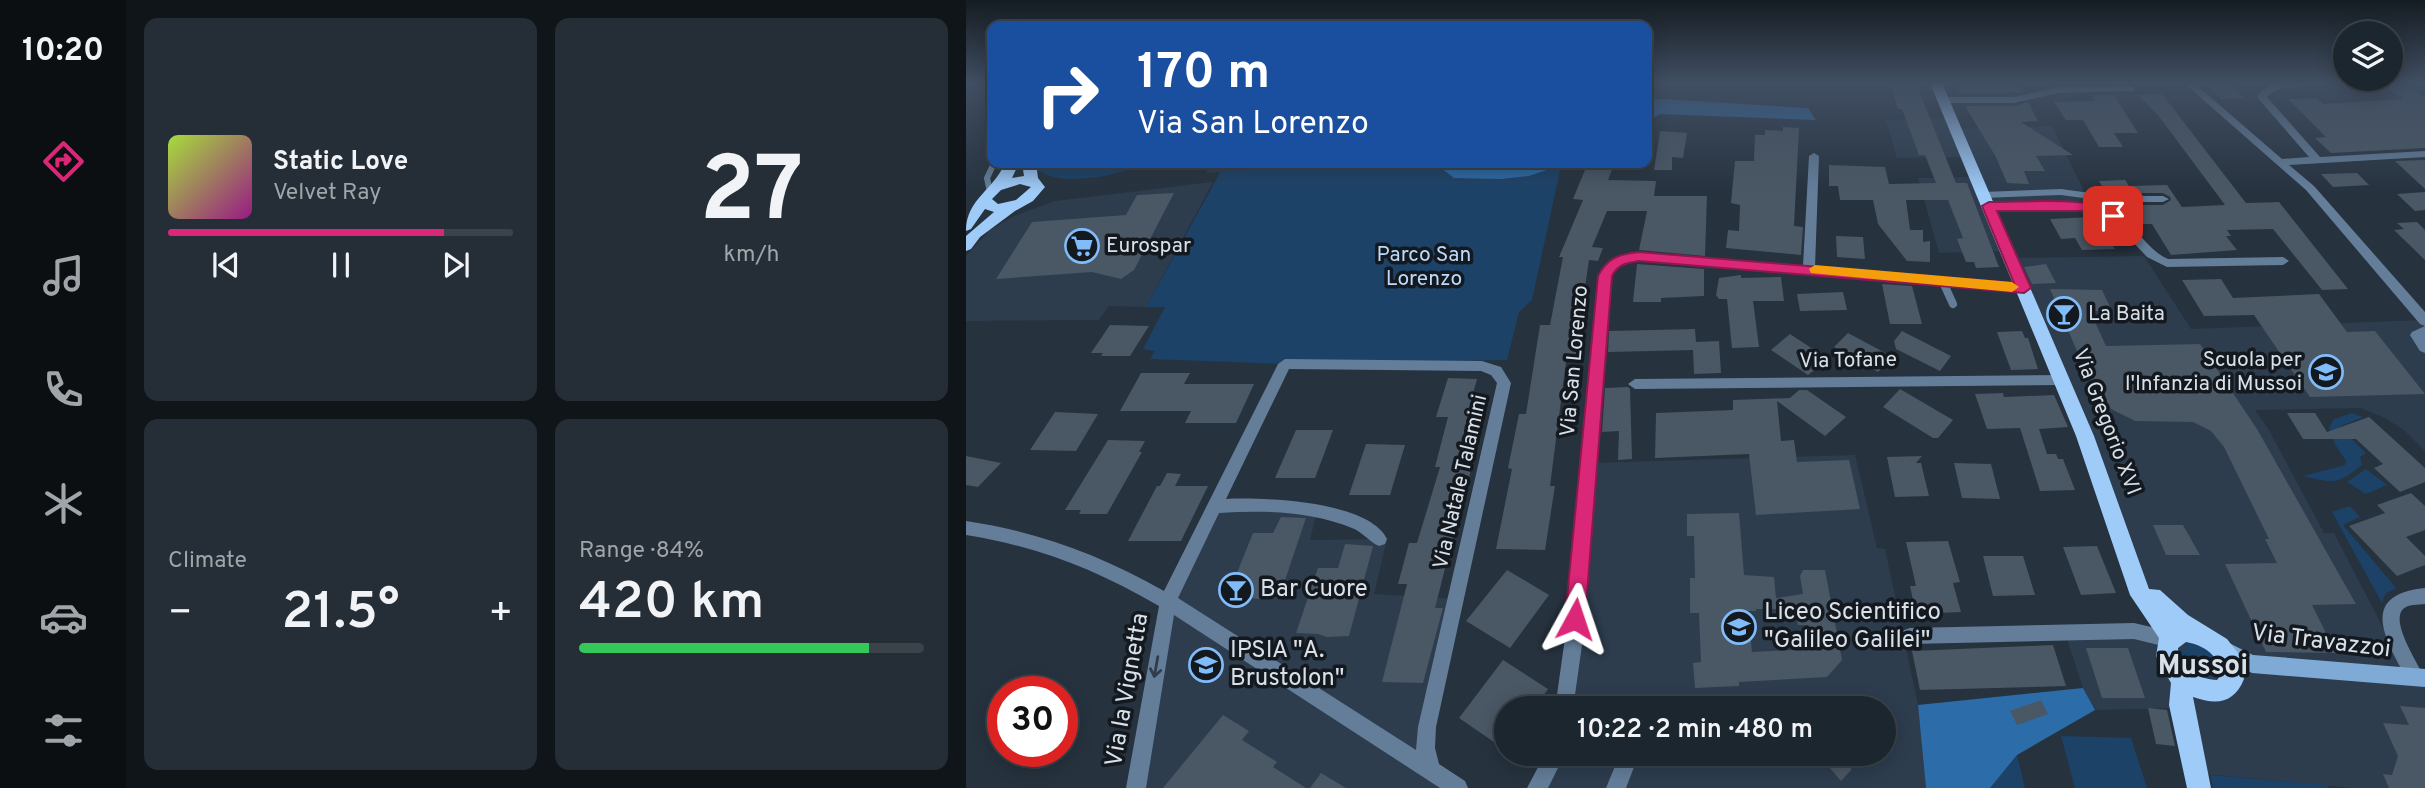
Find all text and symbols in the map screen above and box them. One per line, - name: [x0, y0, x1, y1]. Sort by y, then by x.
- map controls: [2333, 21, 2403, 91]
- button: layers: [2333, 21, 2403, 91]
- text: 10:20: [22, 32, 104, 72]
- text: 170 m: [1137, 44, 1270, 106]
- icon: right: [1022, 49, 1113, 140]
- text: Via San Lorenzo: [1137, 105, 1369, 145]
- icon: directions: [39, 137, 88, 186]
- text: 27: [700, 138, 803, 253]
- text: Static Love: [273, 146, 408, 179]
- text: Velvet Ray: [273, 179, 381, 208]
- pin: [2083, 186, 2143, 246]
- icon: arrive: [2094, 197, 2132, 235]
- supermarket icon: Eurospar: [1063, 227, 1101, 265]
- place label: Eurospar: [1106, 233, 1191, 260]
- text: km/h: [724, 241, 779, 270]
- park label: Parco San Lorenzo: [1377, 242, 1471, 293]
- icon: previous: [207, 246, 245, 284]
- icon: pause: [322, 246, 360, 284]
- icon: next: [437, 246, 475, 284]
- icon: music: [39, 251, 88, 300]
- street label: Via San Lorenzo: [1555, 284, 1595, 438]
- bar icon: La Baita: [2045, 295, 2083, 333]
- place label: La Baita: [2088, 301, 2165, 328]
- street label: Via Gregorio XVI: [2066, 345, 2146, 499]
- street label: Via Tofane: [1799, 347, 1897, 375]
- place label: Scuola per l'Infanzia di Mussoi: [2125, 347, 2302, 398]
- school or university icon: Scuola per l'Infanzia di Mussoi: [2307, 353, 2345, 391]
- icon: phone: [39, 365, 88, 414]
- street label: Via Natale Talamini: [1428, 392, 1494, 572]
- icon: climate: [39, 479, 88, 528]
- text: Range · 84%: [579, 537, 704, 566]
- text: Climate: [168, 547, 247, 576]
- text: 420 km: [579, 571, 764, 637]
- bar icon: Bar Cuore: [1217, 571, 1255, 609]
- place label: Bar Cuore: [1260, 575, 1368, 605]
- text: 21.5°: [282, 581, 399, 647]
- position arrow: [1538, 582, 1612, 656]
- text: −: [168, 590, 193, 639]
- text: +: [488, 590, 513, 639]
- icon: car: [39, 593, 88, 642]
- place label: Liceo Scientifico "Galileo Galilei": [1764, 598, 1941, 656]
- school or university icon: Liceo Scientifico "Galileo Galilei": [1720, 608, 1758, 646]
- street label: Via la Vignetta: [1100, 611, 1156, 769]
- street label: Via Travazzoi: [2250, 619, 2392, 665]
- place label: IPSIA "A. Brustolon": [1230, 636, 1344, 694]
- school or university icon: IPSIA "A. Brustolon": [1187, 646, 1225, 684]
- district label: Mussoi: [2158, 649, 2248, 685]
- one-way arrow: [1149, 655, 1162, 678]
- speed limit sign: 30: [987, 676, 1078, 767]
- icon: filters: [39, 706, 88, 755]
- text: 10:22 · 2 min · 480 m: [1577, 714, 1813, 747]

